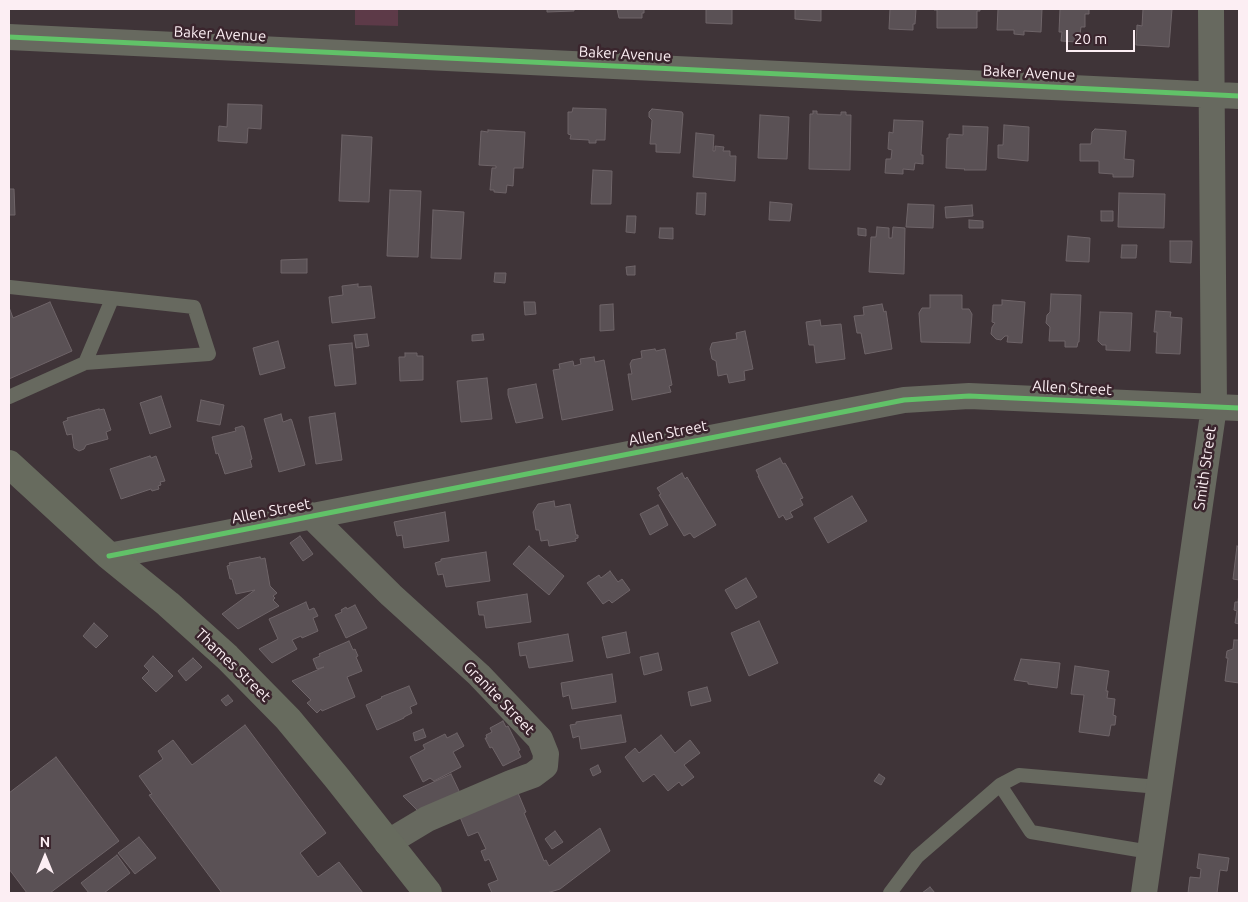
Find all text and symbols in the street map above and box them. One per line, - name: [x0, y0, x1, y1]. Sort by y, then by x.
- scale bar: [1068, 20, 1137, 52]
- street label: Baker Avenue: [173, 23, 267, 45]
- text: 20 m: [1074, 30, 1107, 47]
- street label: Baker Avenue: [578, 43, 672, 65]
- street label: Baker Avenue: [982, 62, 1076, 84]
- street label: Allen Street: [1032, 377, 1112, 399]
- street label: Allen Street: [627, 417, 709, 449]
- street label: Smith Street: [1190, 425, 1220, 511]
- street label: Allen Street: [230, 495, 312, 527]
- street label: Thames Street: [192, 625, 274, 705]
- street label: Granite Street: [460, 658, 538, 738]
- north arrow: [20, 832, 70, 882]
- text: N: [40, 834, 50, 850]

